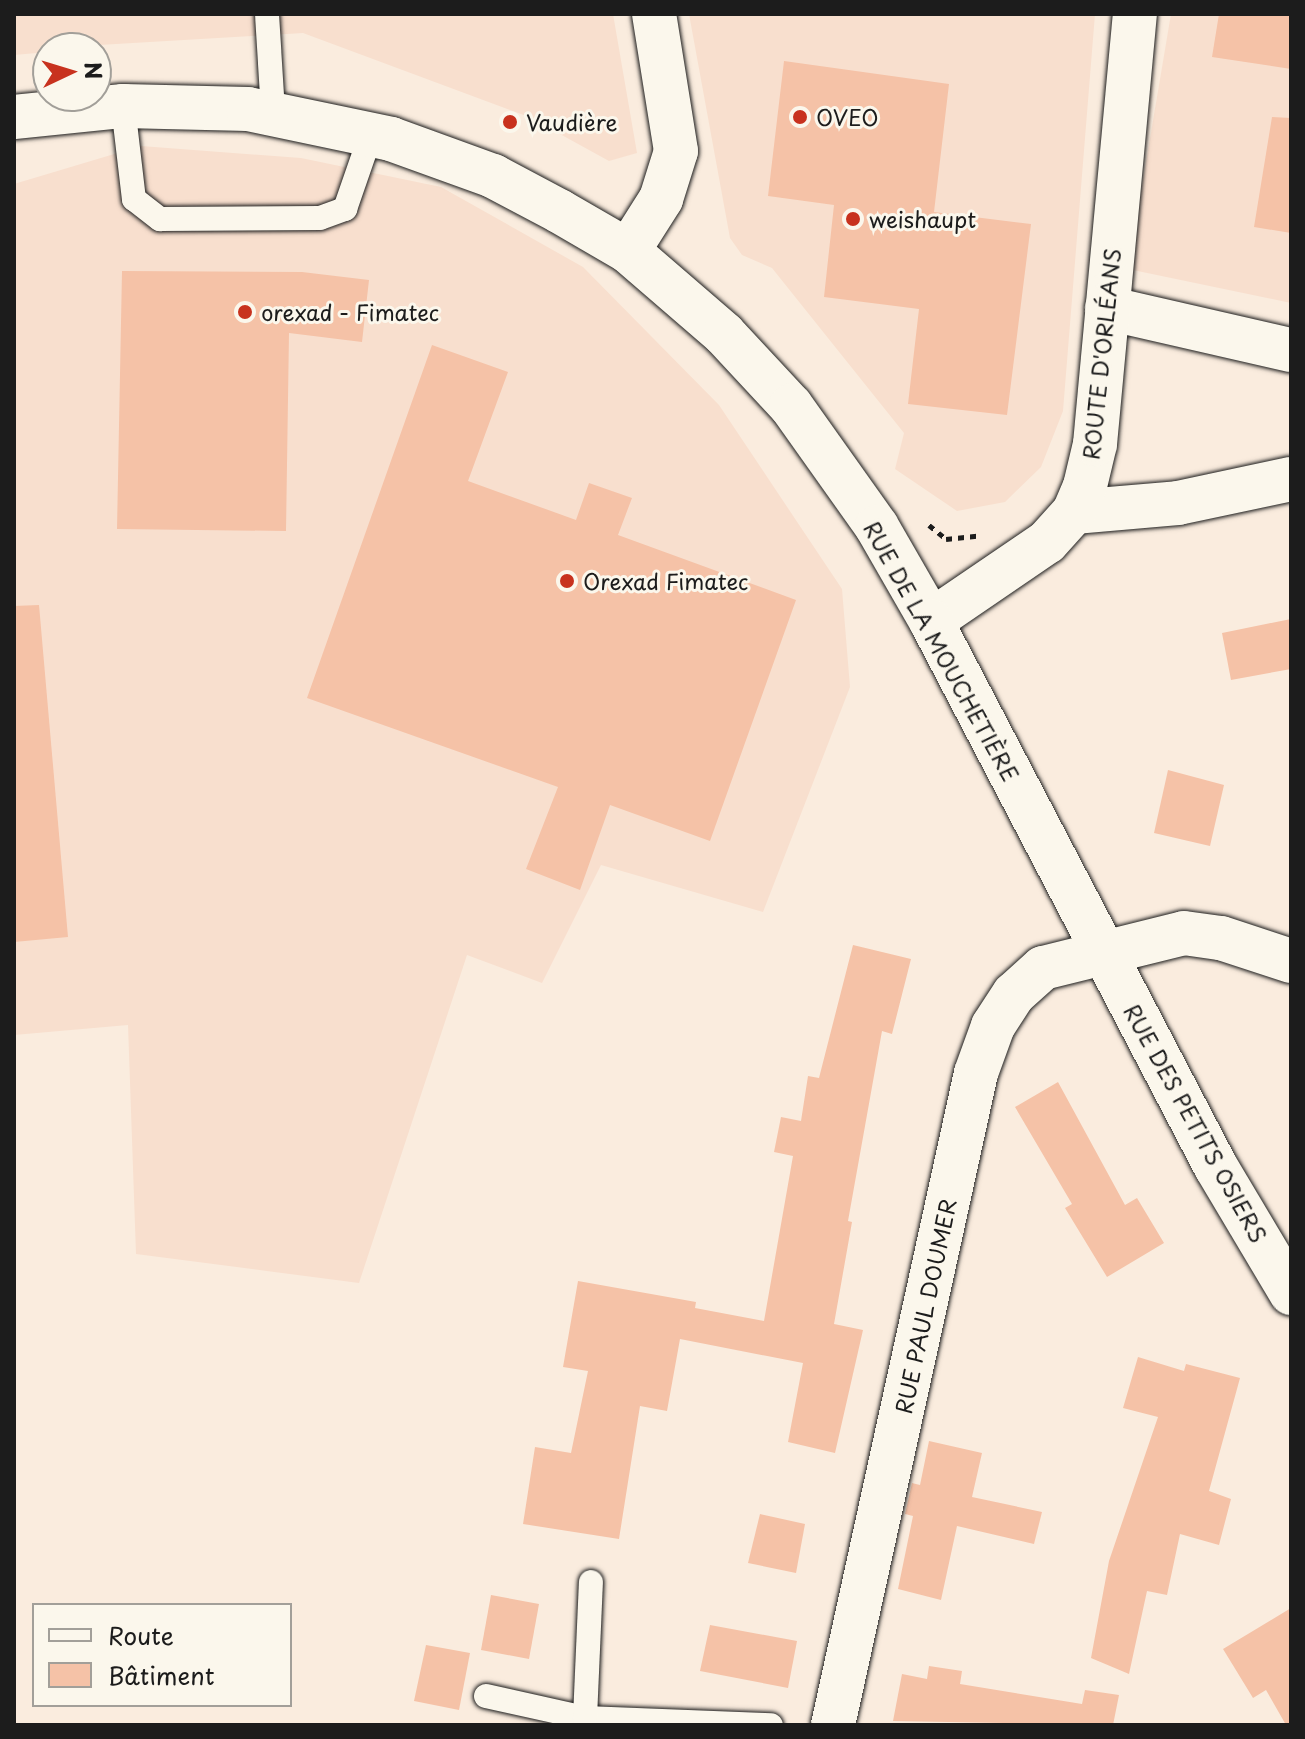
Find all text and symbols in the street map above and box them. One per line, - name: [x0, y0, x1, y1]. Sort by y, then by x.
- north arrow: [32, 32, 112, 112]
- text: N: [77, 61, 112, 80]
- place label: OVEO: [816, 104, 879, 130]
- marker: OVEO: [791, 108, 809, 126]
- place label: Vaudière: [526, 109, 618, 135]
- marker: Vaudière: [501, 113, 519, 131]
- place label: weishaupt: [869, 206, 976, 232]
- marker: weishaupt: [844, 210, 862, 228]
- street label: ROUTE D'ORLÉANS: [1077, 246, 1125, 462]
- place label: orexad - Fimatec: [261, 299, 440, 325]
- marker: orexad - Fimatec: [236, 303, 254, 321]
- street label: RUE DE LA MOUCHETIÈRE: [859, 516, 1025, 786]
- place label: Orexad Fimatec: [583, 568, 750, 594]
- marker: Orexad Fimatec: [558, 572, 576, 590]
- street label: RUE DES PETITS OSIERS: [1119, 998, 1273, 1248]
- street label: RUE PAUL DOUMER: [889, 1195, 961, 1417]
- legend: [32, 1603, 292, 1707]
- text: Route: [108, 1617, 174, 1653]
- text: Bâtiment: [108, 1657, 215, 1693]

